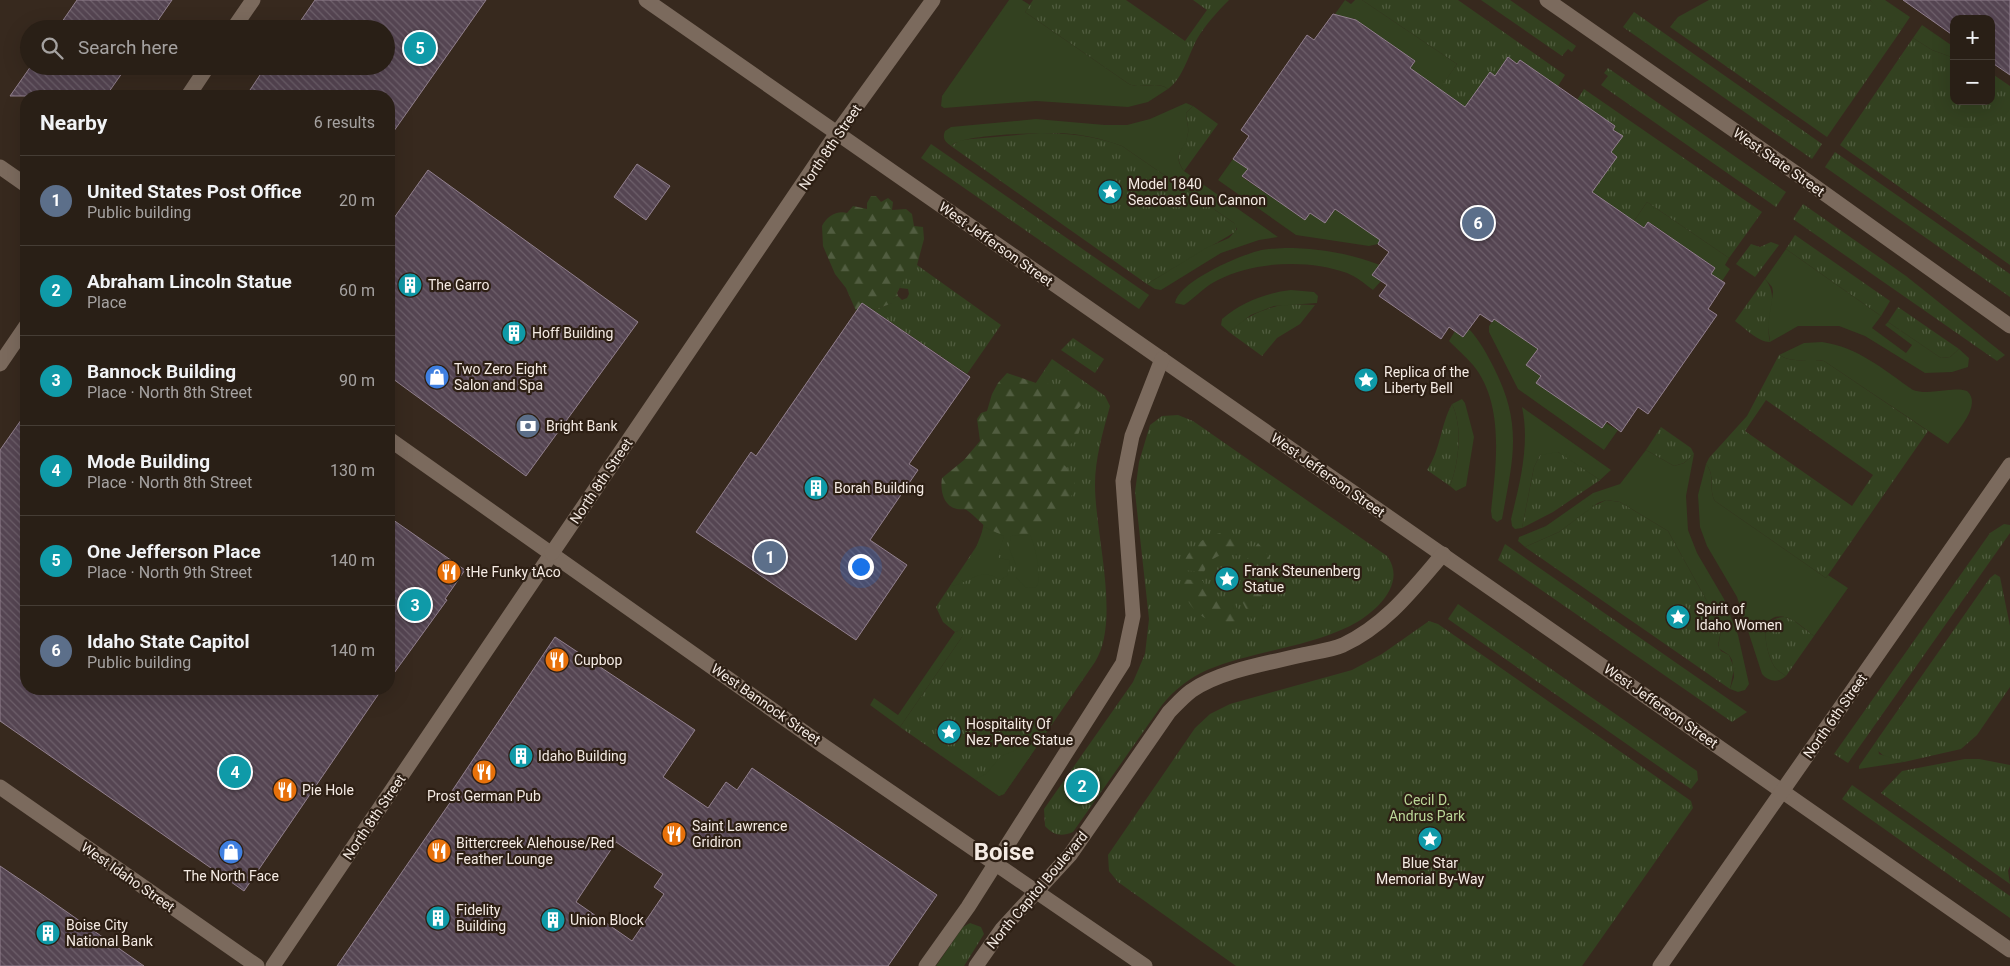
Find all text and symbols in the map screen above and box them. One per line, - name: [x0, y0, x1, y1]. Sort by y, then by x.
- map controls: [1950, 15, 1995, 105]
- button: +: [1950, 15, 1995, 60]
- search box: [20, 20, 395, 75]
- pin: 5: [404, 29, 436, 67]
- icon: search: [38, 34, 66, 62]
- text: Search here: [78, 36, 178, 59]
- button: −: [1950, 60, 1995, 105]
- street label: North 8th Street: [796, 101, 865, 193]
- text: Nearby: [40, 111, 107, 135]
- text: 6 results: [314, 113, 375, 132]
- street label: West State Street: [1730, 125, 1828, 200]
- place label: Model 1840 Seacoast Gun Cannon: [1128, 176, 1266, 208]
- place icon: Model 1840 Seacoast Gun Cannon: [1097, 179, 1123, 205]
- text: United States Post Office: [87, 180, 301, 203]
- text: 1: [51, 191, 61, 210]
- text: 20 m: [339, 191, 375, 210]
- street label: West Jefferson Street: [936, 199, 1056, 290]
- text: Public building: [87, 203, 191, 222]
- pin: 6: [1462, 204, 1494, 242]
- text: Abraham Lincoln Statue: [87, 270, 292, 293]
- building icon: The Garro: [397, 272, 423, 298]
- place label: The Garro: [428, 277, 489, 293]
- text: 2: [51, 281, 61, 300]
- text: 60 m: [339, 281, 375, 300]
- text: Place: [87, 293, 127, 312]
- building icon: Hoff Building: [501, 320, 527, 346]
- place label: Hoff Building: [532, 325, 613, 341]
- text: Bannock Building: [87, 360, 236, 383]
- place label: Two Zero Eight Salon and Spa: [454, 361, 548, 393]
- shop icon: Two Zero Eight Salon and Spa: [424, 364, 450, 390]
- place label: Replica of the Liberty Bell: [1384, 364, 1469, 396]
- place icon: Replica of the Liberty Bell: [1353, 367, 1379, 393]
- text: 3: [51, 371, 61, 390]
- text: 90 m: [339, 371, 375, 390]
- text: Place · North 8th Street: [87, 383, 252, 402]
- bank icon: Bright Bank: [515, 413, 541, 439]
- place label: Bright Bank: [546, 418, 619, 434]
- street label: West Jefferson Street: [1268, 430, 1388, 521]
- street label: North 8th Street: [567, 435, 636, 527]
- text: Mode Building: [87, 450, 210, 473]
- text: 4: [51, 461, 61, 480]
- text: 130 m: [330, 461, 375, 480]
- text: Place · North 8th Street: [87, 473, 252, 492]
- building icon: Borah Building: [803, 475, 829, 501]
- place label: Borah Building: [834, 480, 924, 496]
- pin: 1: [754, 538, 786, 576]
- text: One Jefferson Place: [87, 540, 261, 563]
- text: 5: [51, 551, 61, 570]
- text: 140 m: [330, 551, 375, 570]
- your location: [848, 554, 874, 580]
- restaurant icon: tHe Funky tAco: [436, 559, 462, 585]
- text: Place · North 9th Street: [87, 563, 252, 582]
- place label: Frank Steunenberg Statue: [1244, 563, 1361, 595]
- place label: tHe Funky tAco: [466, 564, 561, 580]
- place icon: Frank Steunenberg Statue: [1214, 566, 1240, 592]
- pin: 3: [399, 586, 431, 624]
- place label: Spirit of Idaho Women: [1696, 601, 1782, 633]
- place icon: Spirit of Idaho Women: [1665, 604, 1691, 630]
- text: Idaho State Capitol: [87, 630, 249, 653]
- text: 6: [51, 641, 61, 660]
- text: 140 m: [330, 641, 375, 660]
- restaurant icon: Cupbop: [544, 647, 570, 673]
- place label: Cupbop: [574, 652, 623, 668]
- text: Public building: [87, 653, 191, 672]
- street label: West Bannock Street: [708, 660, 824, 748]
- street label: West Jefferson Street: [1601, 661, 1721, 752]
- street label: North 6th Street: [1800, 670, 1870, 761]
- place label: Hospitality Of Nez Perce Statue: [966, 716, 1073, 748]
- place icon: Hospitality Of Nez Perce Statue: [936, 719, 962, 745]
- building icon: Idaho Building: [508, 743, 534, 769]
- place label: Idaho Building: [538, 748, 627, 764]
- pin: 4: [219, 753, 251, 791]
- restaurant icon: Prost German Pub: [471, 759, 497, 785]
- pin: 2: [1066, 767, 1098, 805]
- street label: North 8th Street: [340, 771, 409, 863]
- restaurant icon: Pie Hole: [272, 777, 298, 803]
- place label: Pie Hole: [302, 782, 354, 798]
- place label: Prost German Pub: [427, 788, 541, 804]
- park label: Cecil D. Andrus Park: [1389, 792, 1466, 824]
- place label: Saint Lawrence Gridiron: [692, 818, 787, 850]
- restaurant icon: Saint Lawrence Gridiron: [661, 821, 687, 847]
- place icon: Blue Star Memorial By-Way: [1417, 826, 1443, 852]
- street label: North Capitol Boulevard: [983, 828, 1091, 952]
- place label: Bittercreek Alehouse/Red Feather Lounge: [456, 835, 614, 867]
- restaurant icon: Bittercreek Alehouse/Red Feather Lounge: [426, 838, 452, 864]
- district label: Boise: [974, 838, 1034, 866]
- street label: West Idaho Street: [78, 839, 178, 915]
- shop icon: The North Face: [218, 839, 244, 865]
- place label: Blue Star Memorial By-Way: [1376, 855, 1484, 887]
- place label: The North Face: [183, 868, 279, 884]
- place label: Fidelity Building: [456, 902, 506, 934]
- building icon: Fidelity Building: [425, 905, 451, 931]
- building icon: Union Block: [540, 907, 566, 933]
- place label: Union Block: [570, 912, 645, 928]
- place label: Boise City National Bank: [66, 917, 154, 949]
- building icon: Boise City National Bank: [35, 920, 61, 946]

